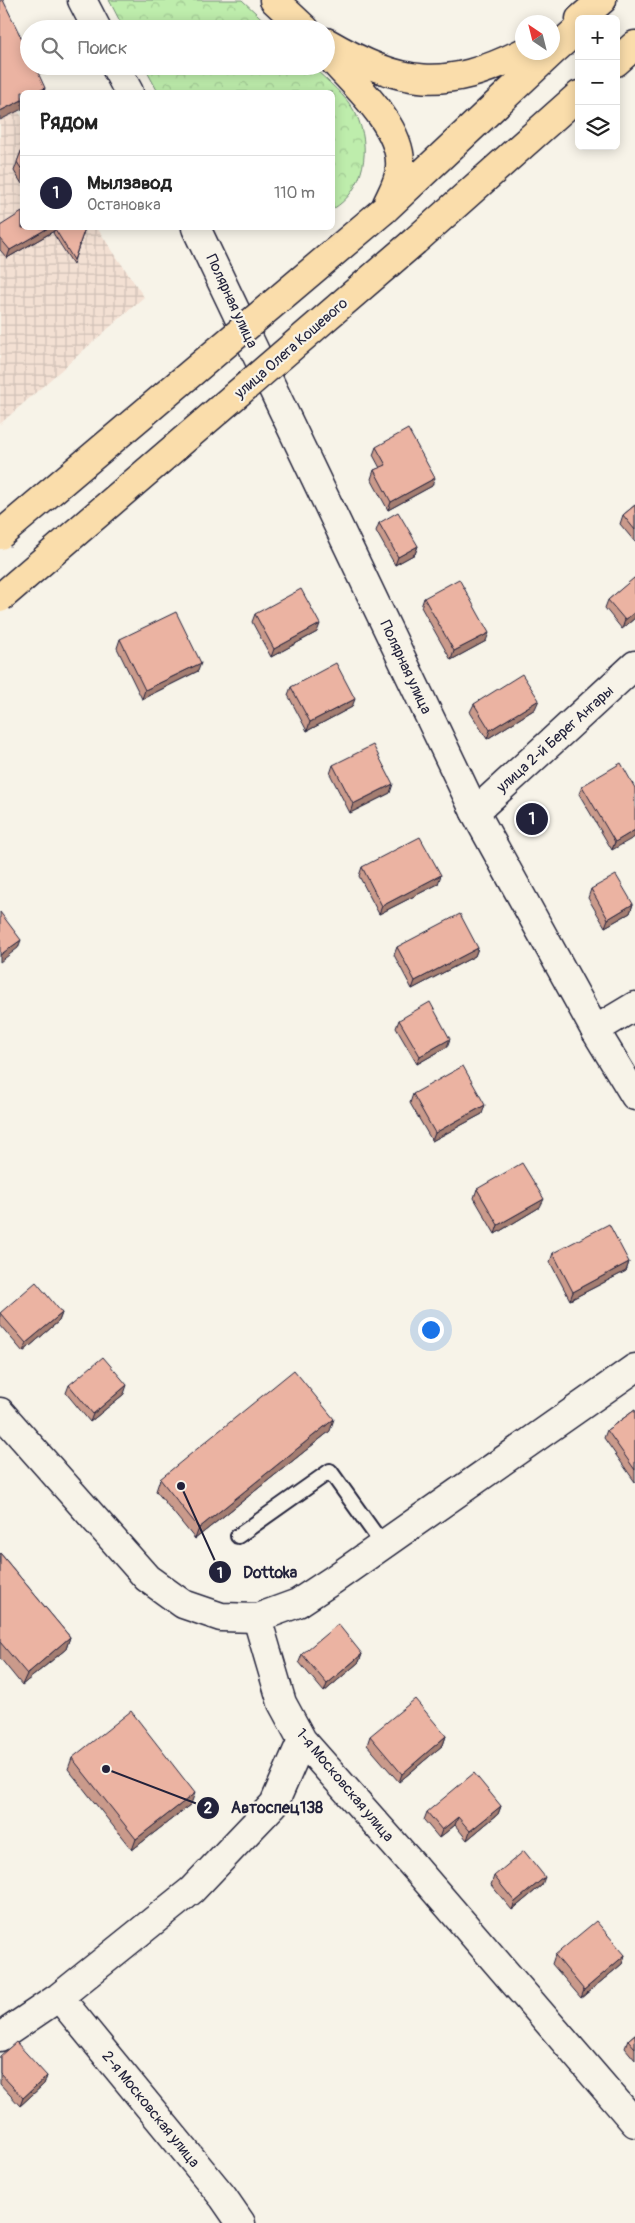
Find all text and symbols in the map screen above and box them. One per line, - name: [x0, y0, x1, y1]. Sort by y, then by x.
- north arrow: [515, 15, 560, 60]
- map controls: [575, 15, 620, 150]
- button: +: [575, 15, 620, 60]
- search box: [20, 20, 335, 75]
- icon: search: [38, 34, 66, 62]
- text: Поиск: [78, 36, 128, 60]
- button: −: [575, 60, 620, 105]
- button: layers: [575, 105, 620, 150]
- text: Рядом: [40, 109, 98, 136]
- text: Мылзавод: [87, 171, 172, 195]
- text: 1: [53, 183, 59, 203]
- text: 110 m: [274, 183, 315, 203]
- text: Остановка: [87, 195, 161, 215]
- street label: Полярная улица: [202, 251, 262, 351]
- street label: улица Олега Кошевого: [230, 294, 352, 403]
- street label: Полярная улица: [376, 617, 436, 717]
- street label: улица 2-й Берег Ангары: [492, 682, 618, 798]
- pin: 1: [516, 800, 548, 838]
- your location: [418, 1317, 444, 1343]
- callout: Dottoka: [208, 1557, 307, 1588]
- text: Dottoka: [243, 1563, 298, 1583]
- text: 1: [217, 1564, 223, 1583]
- street label: 1-я Московская улица: [292, 1725, 398, 1846]
- callout: Автоспец138: [196, 1792, 333, 1823]
- text: Автоспец138: [231, 1798, 323, 1818]
- text: 2: [204, 1799, 212, 1818]
- street label: 2-я Московская улица: [98, 2047, 204, 2172]

